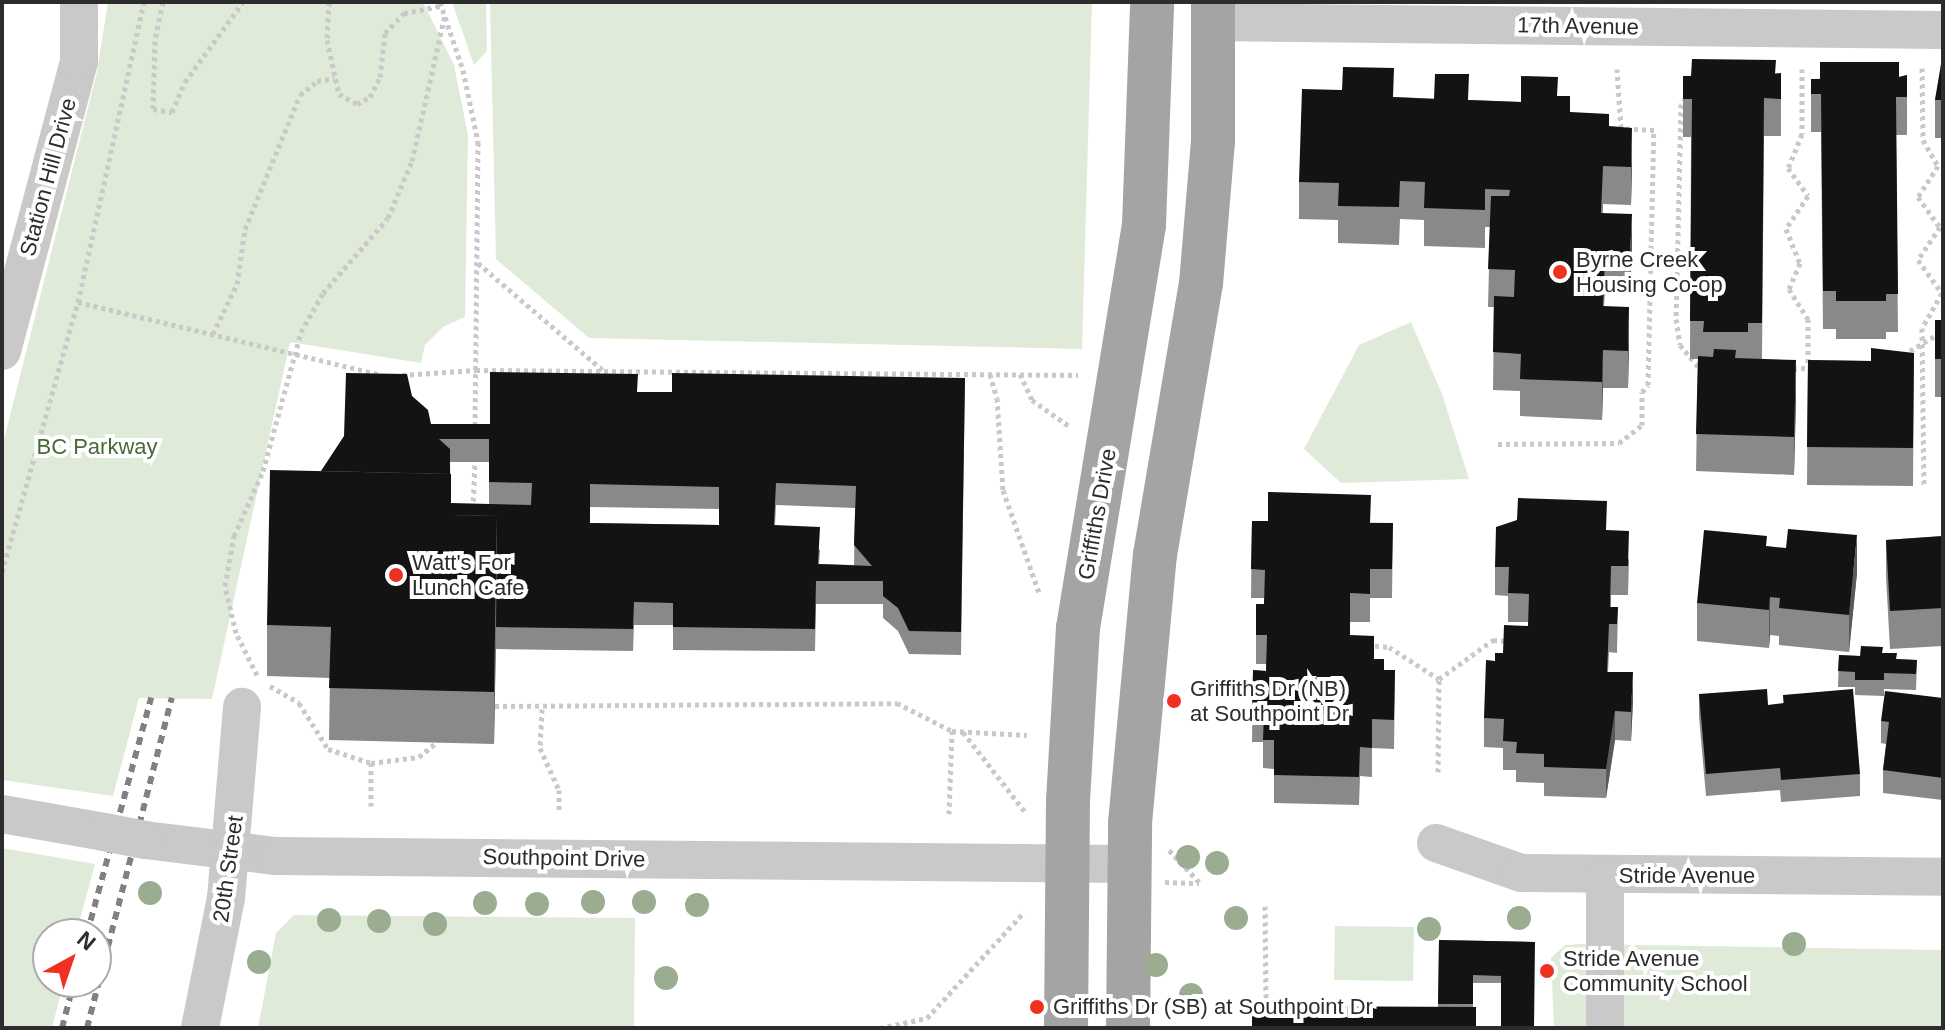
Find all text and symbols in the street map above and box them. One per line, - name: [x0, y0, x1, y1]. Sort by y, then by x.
- street label: 17th Avenue: [1516, 12, 1640, 40]
- street label: Station Hill Drive: [14, 95, 82, 259]
- place label: Byrne Creek Housing Co-op: [1576, 246, 1723, 298]
- marker: Byrne Creek Housing Co-op: [1551, 263, 1569, 281]
- park label: BC Parkway: [36, 434, 158, 460]
- street label: Griffiths Drive: [1072, 446, 1122, 582]
- place label: Watt's For Lunch Cafe: [412, 549, 525, 600]
- marker: Watt's For Lunch Cafe: [387, 566, 405, 584]
- place label: Griffiths Dr (NB) at Southpoint Dr: [1190, 675, 1349, 726]
- marker: Griffiths Dr (NB) at Southpoint Dr: [1165, 692, 1183, 710]
- street label: 20th Street: [207, 814, 249, 924]
- street label: Southpoint Drive: [482, 843, 646, 873]
- street label: Stride Avenue: [1618, 863, 1756, 889]
- north arrow: [32, 918, 112, 998]
- text: N: [72, 926, 101, 955]
- place label: Stride Avenue Community School: [1563, 945, 1748, 996]
- marker: Stride Avenue Community School: [1538, 962, 1556, 980]
- place label: Griffiths Dr (SB) at Southpoint Dr: [1053, 994, 1373, 1020]
- marker: Griffiths Dr (SB) at Southpoint Dr: [1028, 998, 1046, 1016]

